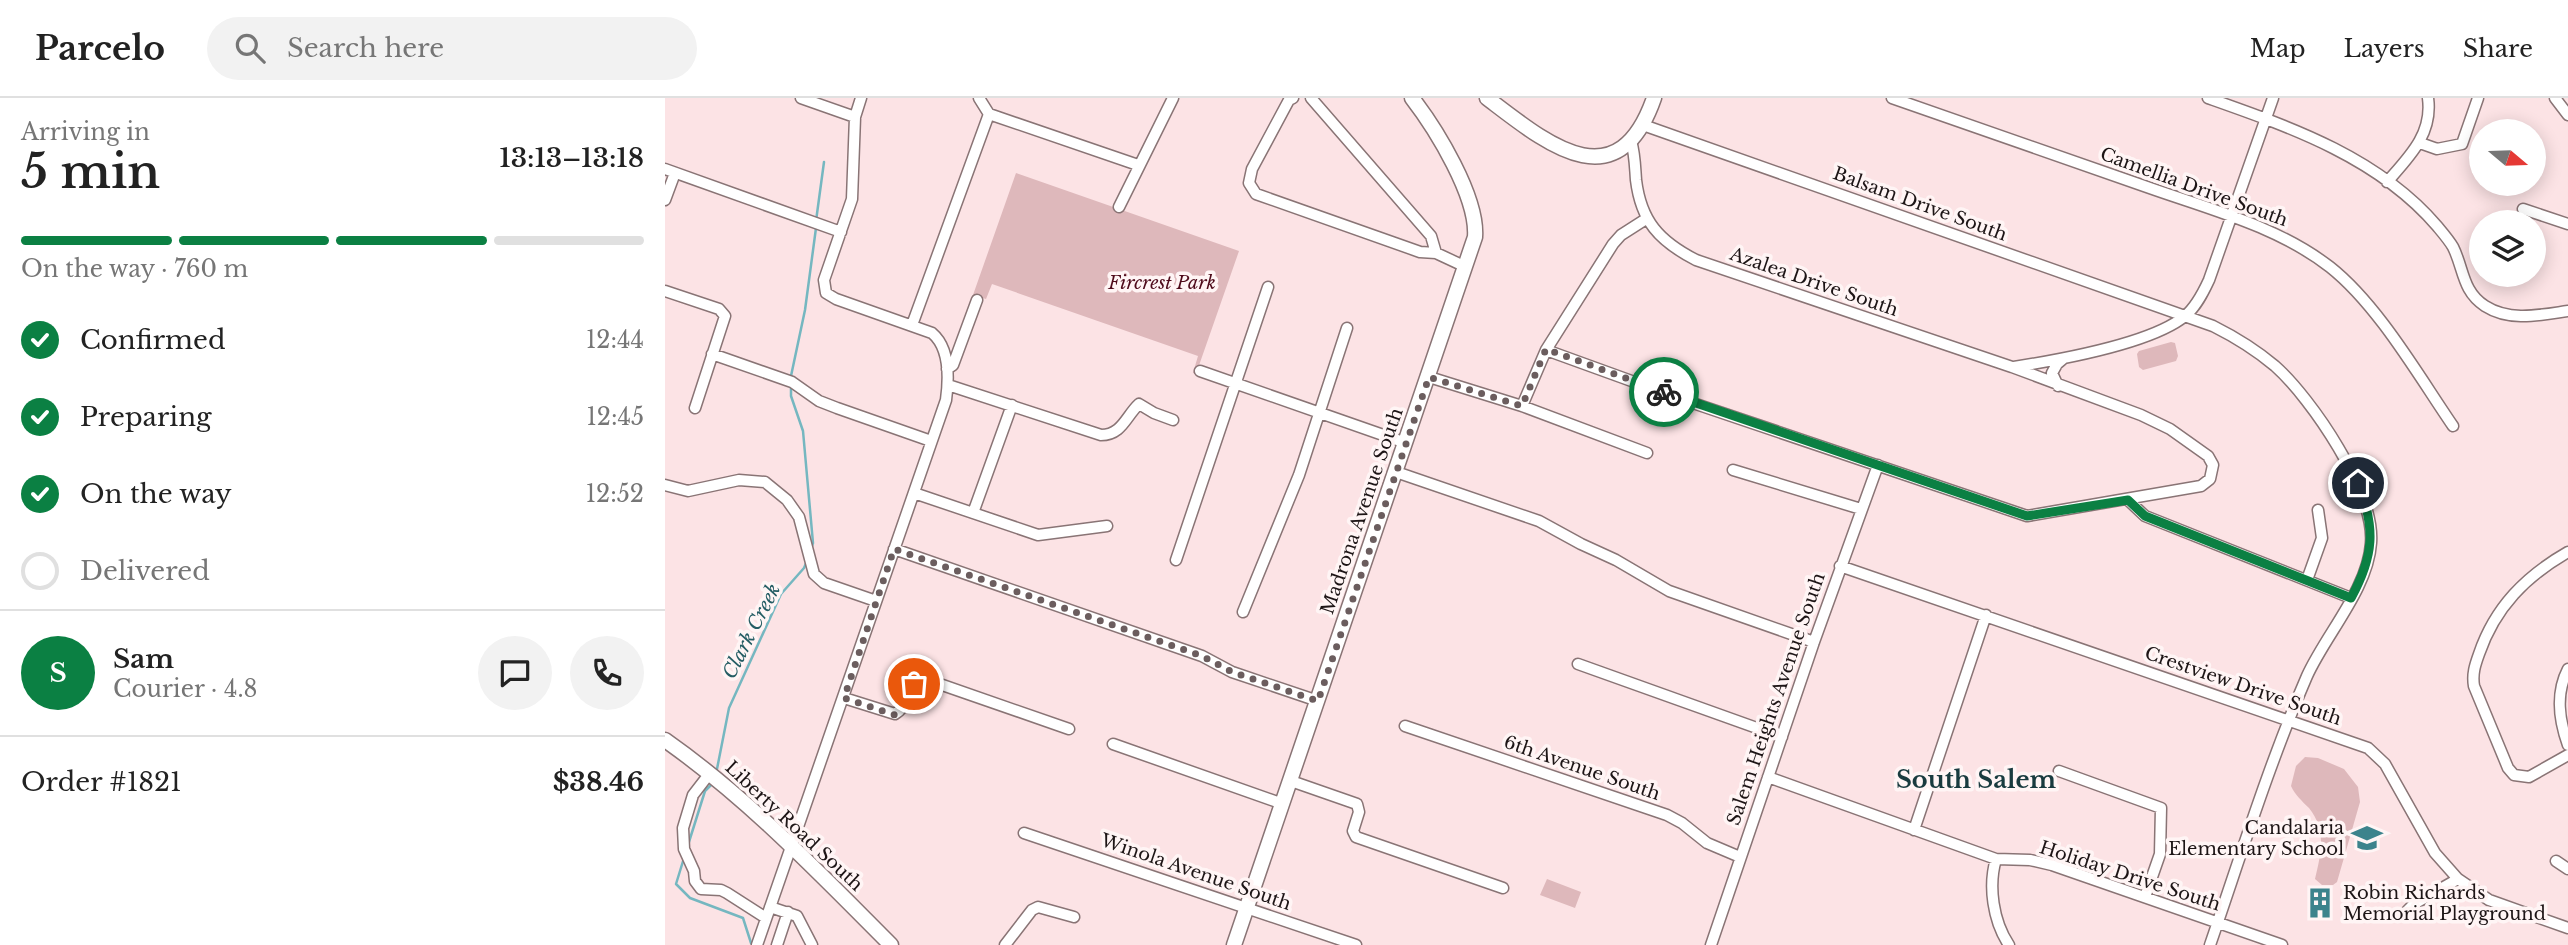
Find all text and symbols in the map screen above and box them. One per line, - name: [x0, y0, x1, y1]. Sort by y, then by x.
- search box: [207, 17, 697, 80]
- text: Parcelo: [35, 28, 165, 69]
- icon: search: [231, 29, 269, 67]
- text: Search here: [287, 32, 444, 64]
- text: Map: [2250, 34, 2306, 63]
- text: Layers: [2344, 34, 2425, 63]
- text: Share: [2463, 34, 2533, 63]
- text: Arriving in: [21, 118, 150, 146]
- north arrow: [2469, 119, 2546, 196]
- map controls: [2469, 119, 2546, 287]
- text: 13:13–13:18: [499, 142, 644, 174]
- text: 5 min: [21, 143, 160, 200]
- street label: Camellia Drive South: [2097, 143, 2291, 231]
- street label: Balsam Drive South: [1830, 162, 2010, 246]
- button: layers: [2469, 210, 2546, 287]
- street label: Azalea Drive South: [1726, 243, 1901, 321]
- text: On the way · 760 m: [21, 255, 248, 283]
- park label: Fircrest Park: [1107, 272, 1216, 294]
- icon: check: [21, 321, 59, 359]
- text: Confirmed: [80, 324, 225, 356]
- text: 12:44: [586, 326, 644, 354]
- courier: [1629, 357, 1699, 427]
- icon: bike: [1645, 373, 1683, 411]
- icon: check: [21, 398, 59, 436]
- text: Preparing: [80, 401, 212, 433]
- text: 12:45: [587, 403, 644, 431]
- street label: Madrona Avenue South: [1316, 405, 1408, 617]
- pin: [2328, 453, 2388, 513]
- icon: home: [2339, 464, 2377, 502]
- icon: check: [21, 475, 59, 513]
- text: On the way: [80, 478, 232, 510]
- text: 12:52: [586, 480, 644, 508]
- text: Delivered: [80, 555, 210, 587]
- street label: Salem Heights Avenue South: [1722, 570, 1830, 828]
- water label: Clark Creek: [718, 580, 785, 683]
- button: chat: [478, 636, 552, 710]
- button: phone: [570, 636, 644, 710]
- street label: Crestview Drive South: [2142, 642, 2344, 730]
- text: Sam: [113, 643, 174, 675]
- pin: [884, 654, 944, 714]
- text: S: [49, 657, 67, 689]
- icon: bag: [895, 665, 933, 703]
- text: Courier · 4.8: [113, 675, 258, 703]
- street label: 6th Avenue South: [1501, 731, 1663, 805]
- street label: Liberty Road South: [720, 756, 868, 896]
- district label: South Salem: [1896, 765, 2057, 794]
- text: Order #1821: [21, 766, 182, 798]
- text: $38.46: [553, 766, 644, 798]
- place label: Candalaria Elementary School: [2168, 817, 2344, 860]
- school or university icon: Candalaria Elementary School: [2350, 821, 2384, 855]
- street label: Winola Avenue South: [1097, 829, 1294, 915]
- street label: Holiday Drive South: [2037, 836, 2223, 916]
- place label: Robin Richards Memorial Playground: [2343, 882, 2546, 925]
- building icon: Robin Richards Memorial Playground: [2303, 886, 2337, 920]

